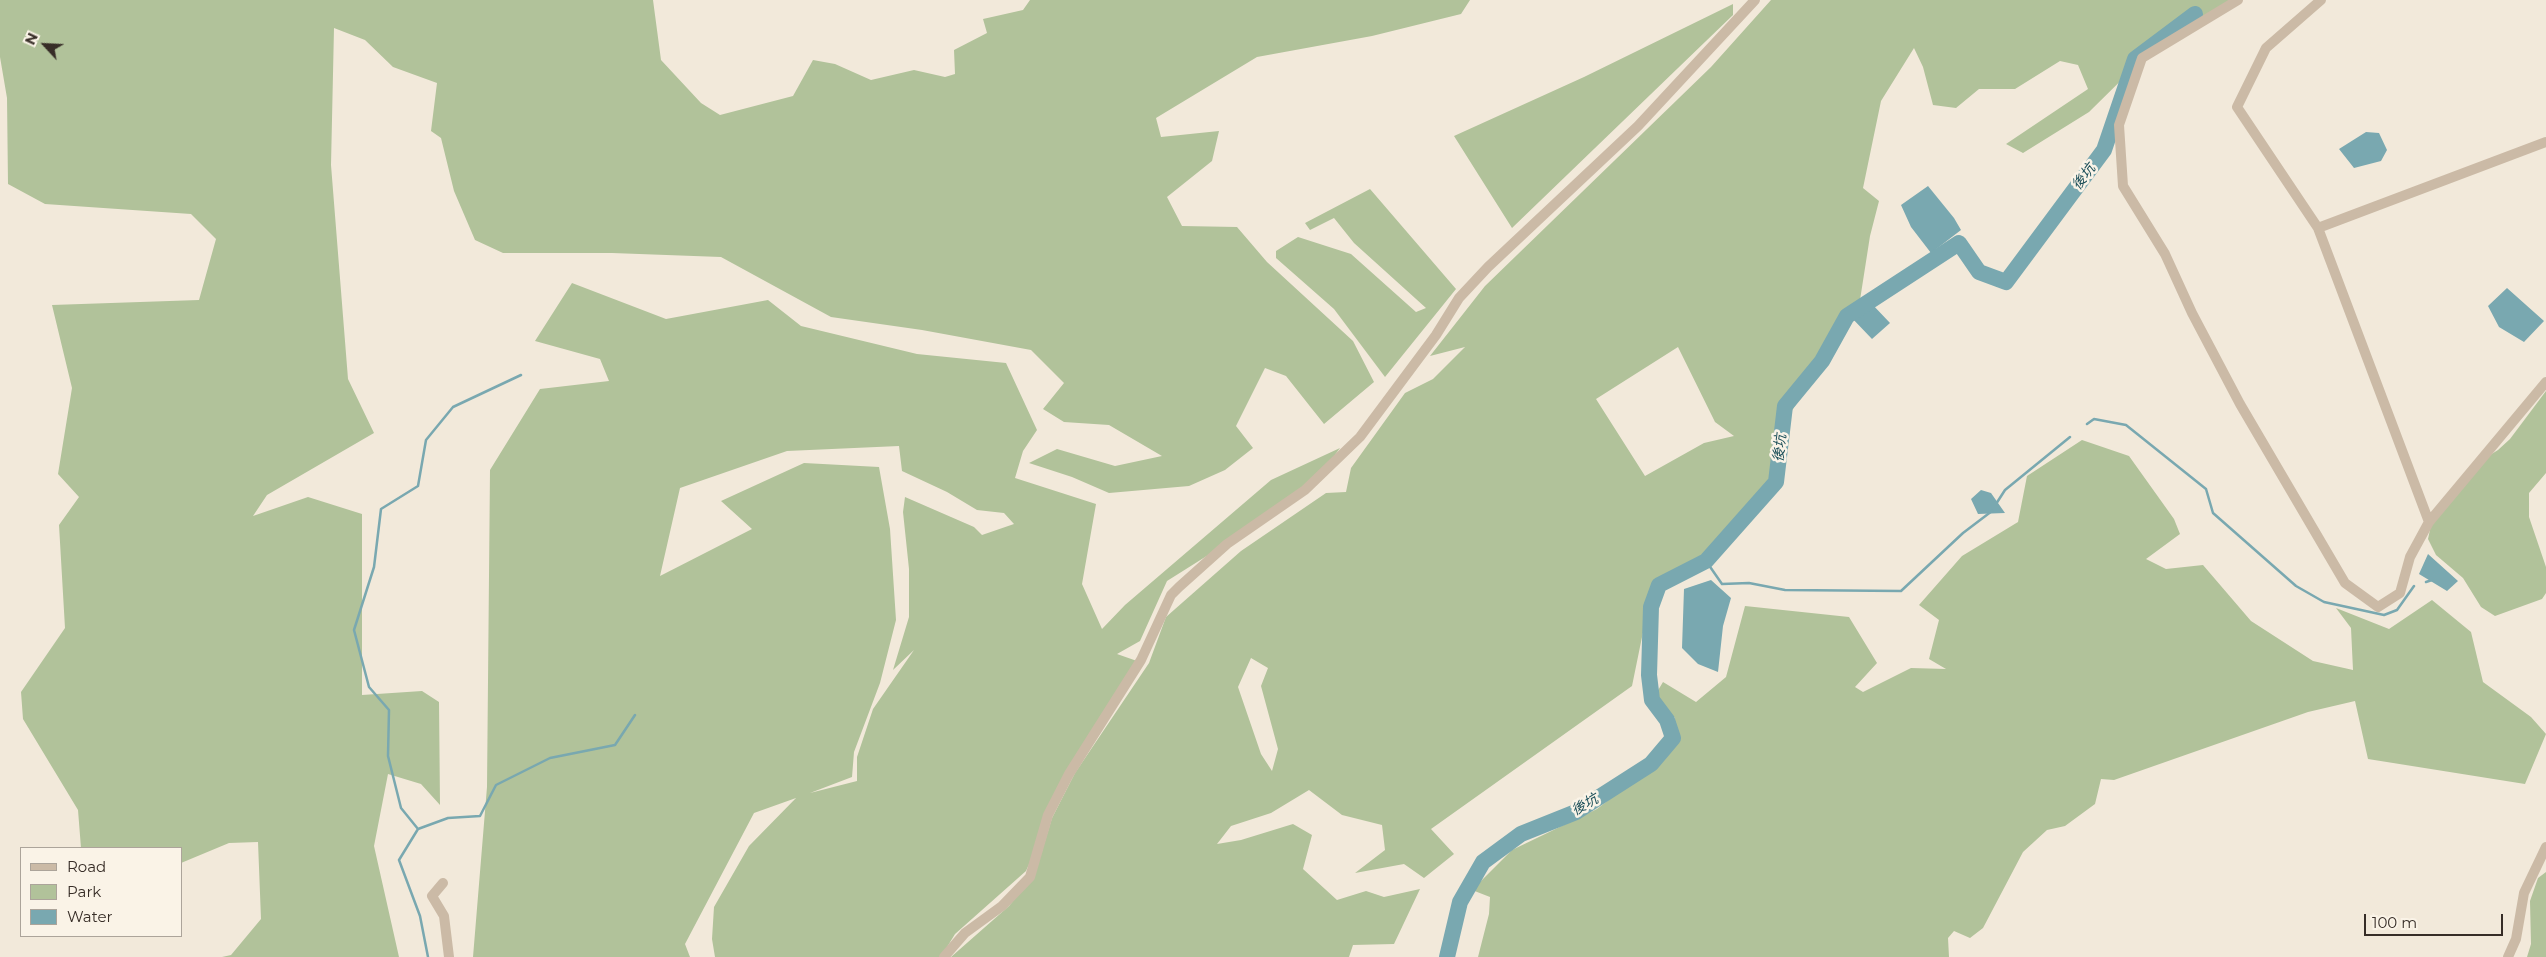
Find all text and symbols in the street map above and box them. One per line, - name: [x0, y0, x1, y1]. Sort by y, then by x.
- north arrow: [20, 20, 70, 70]
- text: N: [21, 30, 42, 48]
- water label: 後坑: [2069, 161, 2099, 193]
- water label: 後坑: [1770, 433, 1790, 463]
- water label: 後坑: [1569, 791, 1601, 819]
- legend: [20, 847, 182, 937]
- text: Road: [67, 857, 106, 876]
- text: Park: [67, 882, 101, 901]
- scale bar: [2366, 904, 2505, 936]
- text: Water: [67, 907, 113, 926]
- text: 100 m: [2372, 913, 2417, 932]

